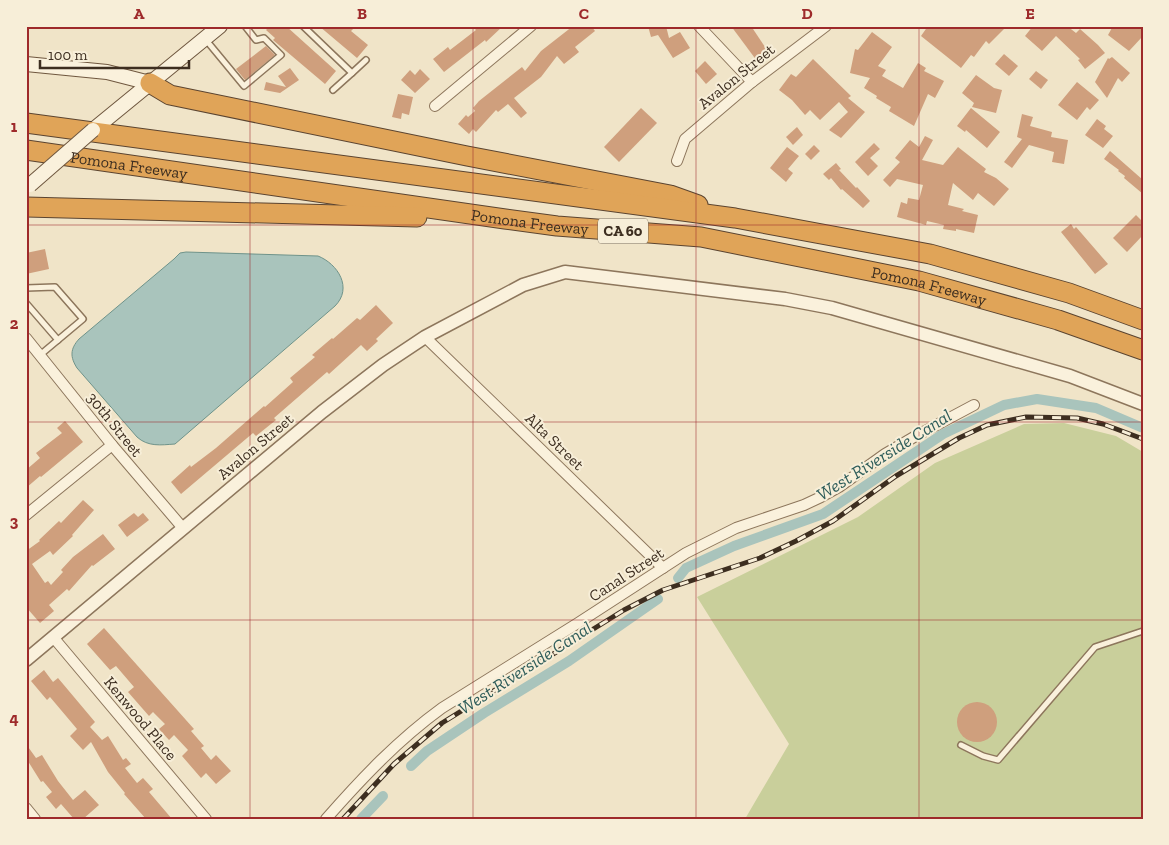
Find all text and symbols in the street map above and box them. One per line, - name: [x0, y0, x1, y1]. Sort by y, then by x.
- text: A: [134, 4, 145, 23]
- text: B: [357, 4, 367, 23]
- text: C: [579, 4, 589, 23]
- text: D: [801, 4, 813, 23]
- text: E: [1025, 4, 1035, 23]
- scale bar: [40, 38, 189, 70]
- street label: Avalon Street: [694, 40, 778, 113]
- text: 100 m: [48, 46, 87, 64]
- text: 1: [11, 117, 18, 136]
- street label: Pomona Freeway: [69, 148, 189, 183]
- street label: Pomona Freeway: [470, 205, 590, 238]
- road number: CA 60: [598, 218, 648, 244]
- street label: Pomona Freeway: [870, 263, 989, 310]
- text: 2: [10, 314, 19, 333]
- street label: 30th Street: [83, 388, 146, 460]
- water label: West Riverside Canal: [812, 405, 956, 505]
- street label: Avalon Street: [214, 409, 297, 484]
- street label: Alta Street: [521, 409, 588, 474]
- text: 3: [10, 512, 19, 531]
- street label: Canal Street: [585, 543, 667, 606]
- water label: West Riverside Canal: [454, 617, 596, 719]
- street label: Kenwood Place: [100, 673, 181, 764]
- text: 4: [9, 709, 19, 728]

